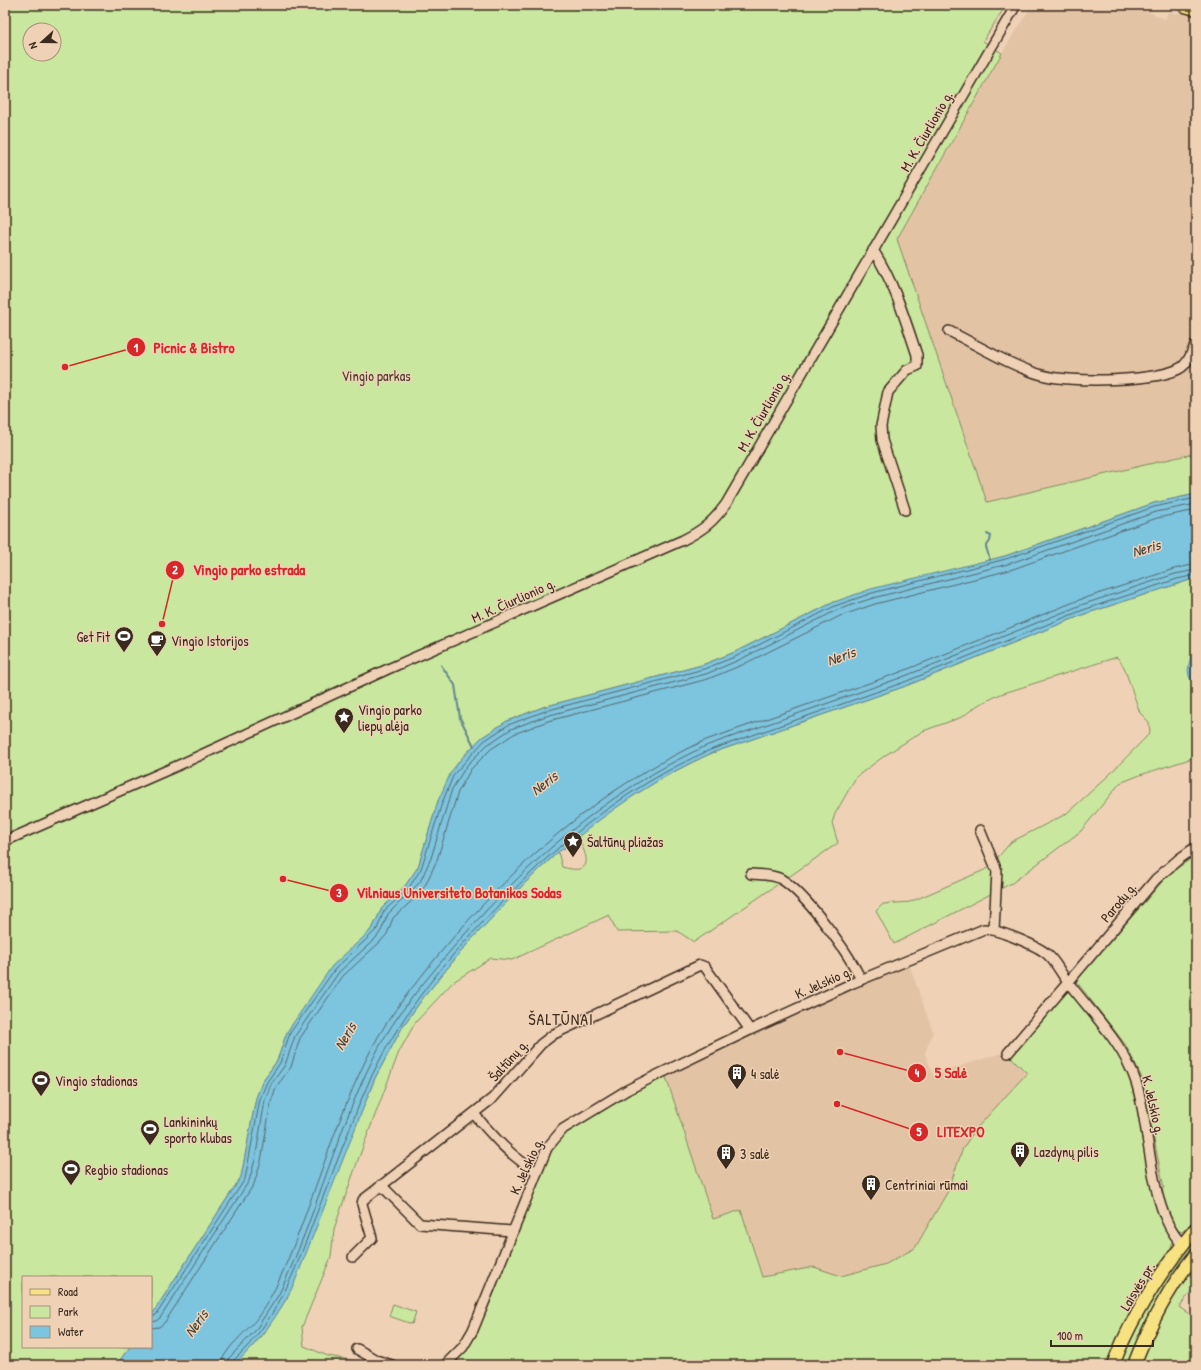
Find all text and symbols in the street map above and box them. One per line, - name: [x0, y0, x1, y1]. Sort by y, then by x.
- north arrow: [22, 22, 62, 62]
- text: N: [25, 40, 40, 51]
- street label: M. K. Čiurlionio g.: [895, 87, 958, 175]
- callout: Picnic & Bistro: [126, 334, 243, 361]
- text: Picnic & Bistro: [154, 337, 234, 358]
- text: 1: [134, 339, 139, 356]
- park label: Vingio parkas: [341, 366, 411, 386]
- street label: M. K. Čiurlionio g.: [732, 367, 795, 455]
- water label: Neris: [1129, 534, 1164, 562]
- callout: Vingio parko estrada: [165, 557, 313, 584]
- text: Vingio parko estrada: [193, 559, 305, 581]
- text: 2: [172, 561, 178, 578]
- street label: M. K. Čiurlionio g.: [468, 573, 558, 628]
- sports icon: Get Fit: [113, 625, 135, 653]
- place label: Get Fit: [76, 627, 110, 646]
- cafe icon: Vingio Istorijos: [146, 629, 168, 657]
- place label: Vingio Istorijos: [171, 631, 249, 651]
- water label: Neris: [824, 641, 859, 671]
- place label: Vingio parko liepų alėja: [358, 700, 422, 736]
- place icon: Vingio parko liepų alėja: [333, 706, 355, 734]
- water label: Neris: [526, 765, 563, 800]
- place icon: Šaltūnų pliažas: [562, 830, 584, 858]
- place label: Šaltūnų pliažas: [587, 832, 663, 852]
- street label: Parodų g.: [1096, 878, 1141, 927]
- callout: Vilniaus Universiteto Botanikos Sodas: [329, 879, 570, 906]
- text: Vilniaus Universiteto Botanikos Sodas: [357, 882, 562, 903]
- text: 3: [336, 884, 342, 901]
- street label: K. Jelskio g.: [792, 961, 855, 1004]
- district label: ŠALTŪNAI: [528, 1008, 594, 1030]
- water label: Neris: [329, 1017, 362, 1054]
- street label: Šaltūnų g.: [484, 1035, 533, 1086]
- callout: 5 Salė: [907, 1059, 975, 1086]
- building icon: 4 salė: [726, 1062, 748, 1090]
- text: 5 Salė: [935, 1062, 967, 1083]
- place label: 4 salė: [751, 1064, 780, 1083]
- text: 4: [915, 1064, 920, 1081]
- sports icon: Vingio stadionas: [30, 1069, 52, 1097]
- place label: Vingio stadionas: [55, 1071, 138, 1091]
- street label: K. Jelskio g.: [1137, 1073, 1170, 1137]
- place label: Lankininkų sporto klubas: [164, 1112, 232, 1148]
- sports icon: Lankininkų sporto klubas: [139, 1118, 161, 1146]
- callout: LITEXPO: [909, 1118, 992, 1145]
- text: LITEXPO: [937, 1121, 985, 1142]
- text: 5: [916, 1123, 922, 1140]
- street label: K. Jelskio g.: [505, 1135, 548, 1198]
- building icon: Lazdynų pilis: [1009, 1140, 1031, 1168]
- building icon: 3 salė: [715, 1142, 737, 1170]
- place label: Lazdynų pilis: [1034, 1142, 1099, 1162]
- place label: 3 salė: [740, 1144, 770, 1163]
- sports icon: Regbio stadionas: [60, 1158, 82, 1186]
- place label: Regbio stadionas: [85, 1160, 168, 1180]
- building icon: Centriniai rūmai: [860, 1173, 882, 1201]
- place label: Centriniai rūmai: [885, 1175, 968, 1194]
- street label: Laisvės pr.: [1115, 1258, 1160, 1314]
- legend: [22, 1276, 152, 1348]
- text: Road: [58, 1283, 78, 1300]
- text: Park: [58, 1303, 78, 1320]
- water label: Neris: [179, 1304, 214, 1341]
- scale bar: [1051, 1322, 1153, 1348]
- text: Water: [58, 1323, 84, 1340]
- text: 100 m: [1057, 1327, 1083, 1344]

